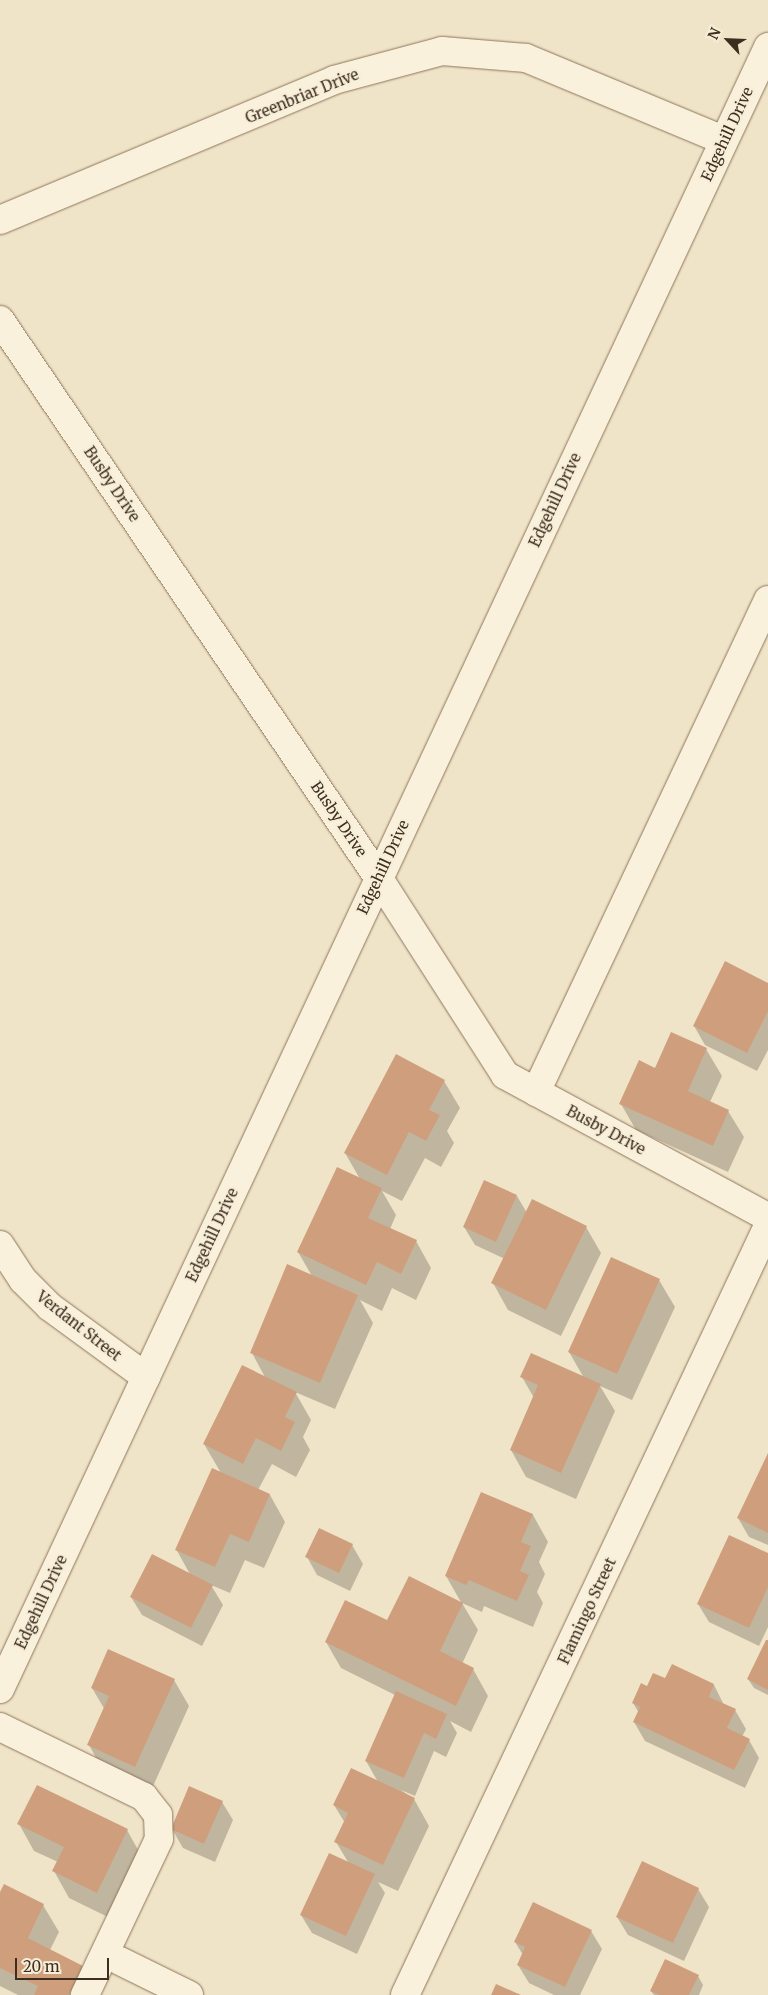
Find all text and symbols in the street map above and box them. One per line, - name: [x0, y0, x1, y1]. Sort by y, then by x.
- north arrow: [703, 15, 753, 65]
- text: N: [704, 25, 725, 42]
- street label: Greenbriar Drive: [243, 65, 361, 127]
- street label: Edgehill Drive: [697, 84, 757, 184]
- street label: Busby Drive: [80, 443, 144, 525]
- street label: Edgehill Drive: [525, 450, 585, 550]
- street label: Busby Drive: [307, 778, 371, 860]
- street label: Edgehill Drive: [353, 817, 413, 917]
- street label: Busby Drive: [563, 1102, 649, 1158]
- street label: Edgehill Drive: [182, 1185, 242, 1285]
- street label: Verdant Street: [33, 1287, 125, 1365]
- street label: Edgehill Drive: [11, 1552, 71, 1652]
- street label: Flamingo Street: [554, 1555, 620, 1667]
- scale bar: [18, 1948, 111, 1980]
- text: 20 m: [23, 1957, 60, 1976]

